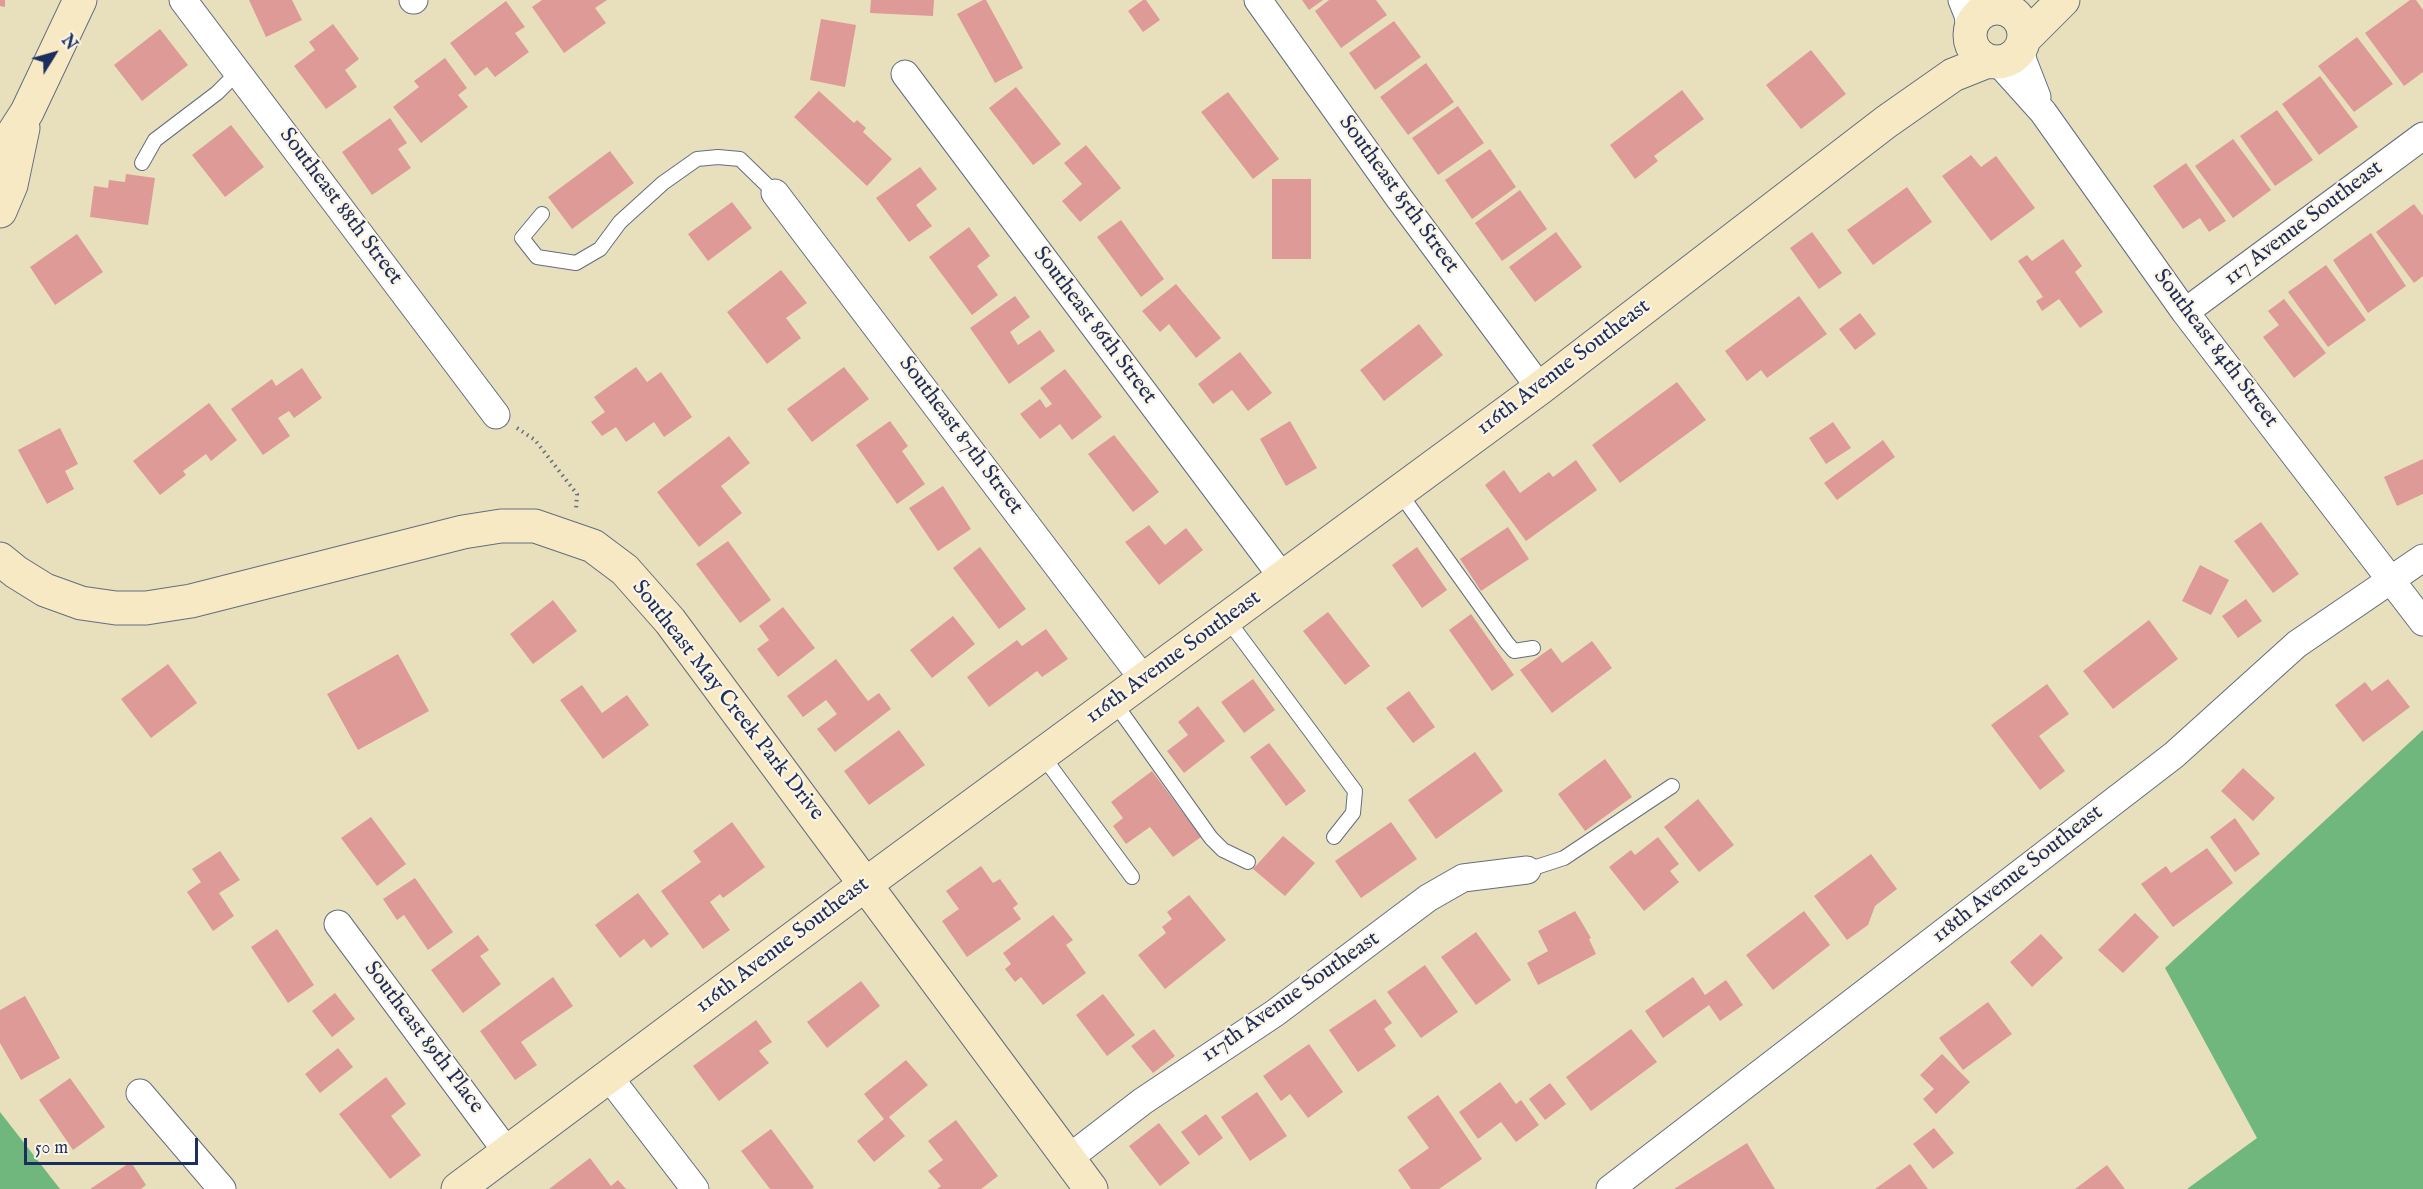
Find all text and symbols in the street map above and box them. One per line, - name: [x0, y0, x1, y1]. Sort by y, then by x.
- north arrow: [24, 24, 84, 84]
- text: N: [56, 32, 81, 55]
- street label: Southeast 85th Street: [1332, 111, 1464, 279]
- street label: Southeast 88th Street: [272, 123, 408, 291]
- street label: 117 Avenue Southeast: [2219, 156, 2389, 292]
- street label: Southeast 86th Street: [1026, 242, 1162, 410]
- street label: Southeast 84th Street: [2147, 265, 2283, 433]
- street label: 116th Avenue Southeast: [1472, 294, 1656, 442]
- street label: Southeast 87th Street: [892, 352, 1028, 520]
- street label: Southeast May Creek Park Drive: [625, 576, 829, 826]
- street label: 116th Avenue Southeast: [1081, 586, 1267, 730]
- street label: 118th Avenue Southeast: [1927, 800, 2109, 950]
- street label: 116th Avenue Southeast: [691, 872, 875, 1020]
- street label: 117th Avenue Southeast: [1197, 927, 1385, 1069]
- street label: Southeast 89th Place: [357, 957, 489, 1119]
- scale bar: [27, 1126, 201, 1164]
- text: 50 m: [35, 1137, 68, 1160]

